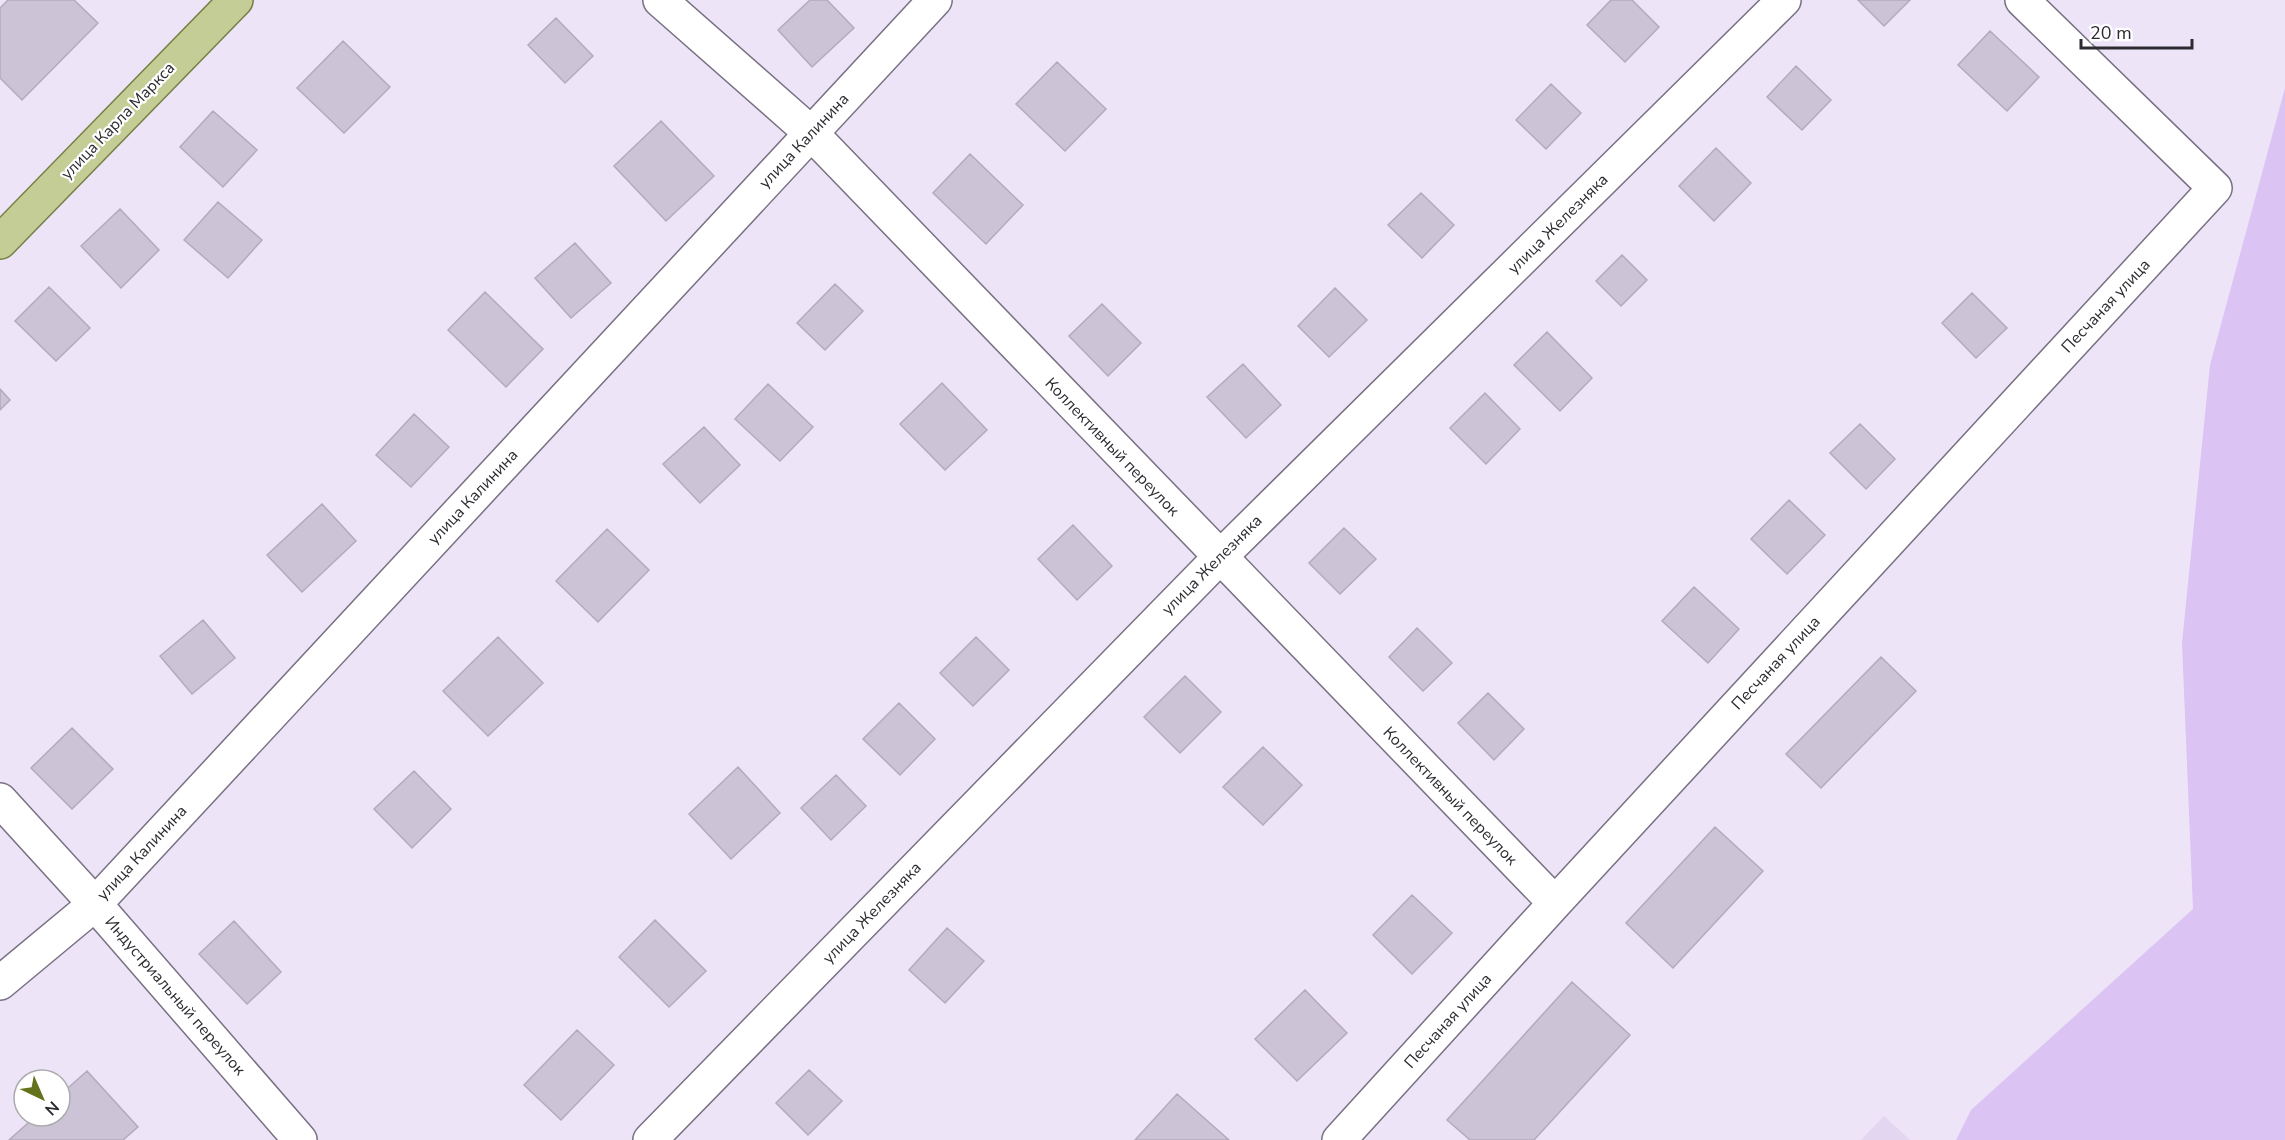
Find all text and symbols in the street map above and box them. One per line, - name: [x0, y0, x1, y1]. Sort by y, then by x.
- scale bar: [2081, 12, 2192, 50]
- text: 20 m: [2090, 21, 2132, 45]
- street label: улица Карла Маркса: [56, 58, 180, 184]
- street label: улица Калинина: [754, 89, 854, 193]
- street label: улица Железняка: [1503, 169, 1613, 279]
- street label: Песчаная улица: [2057, 254, 2155, 358]
- street label: Коллективный переулок: [1040, 373, 1185, 522]
- street label: улица Калинина: [423, 445, 523, 549]
- street label: улица Железняка: [1157, 510, 1267, 620]
- street label: Песчаная улица: [1727, 611, 1825, 715]
- street label: Коллективный переулок: [1378, 722, 1523, 871]
- street label: улица Калинина: [92, 801, 192, 905]
- street label: улица Железняка: [818, 857, 926, 969]
- street label: Индустриальный переулок: [100, 912, 251, 1081]
- street label: Песчаная улица: [1399, 969, 1497, 1073]
- north arrow: [12, 1068, 72, 1128]
- text: N: [40, 1096, 64, 1120]

